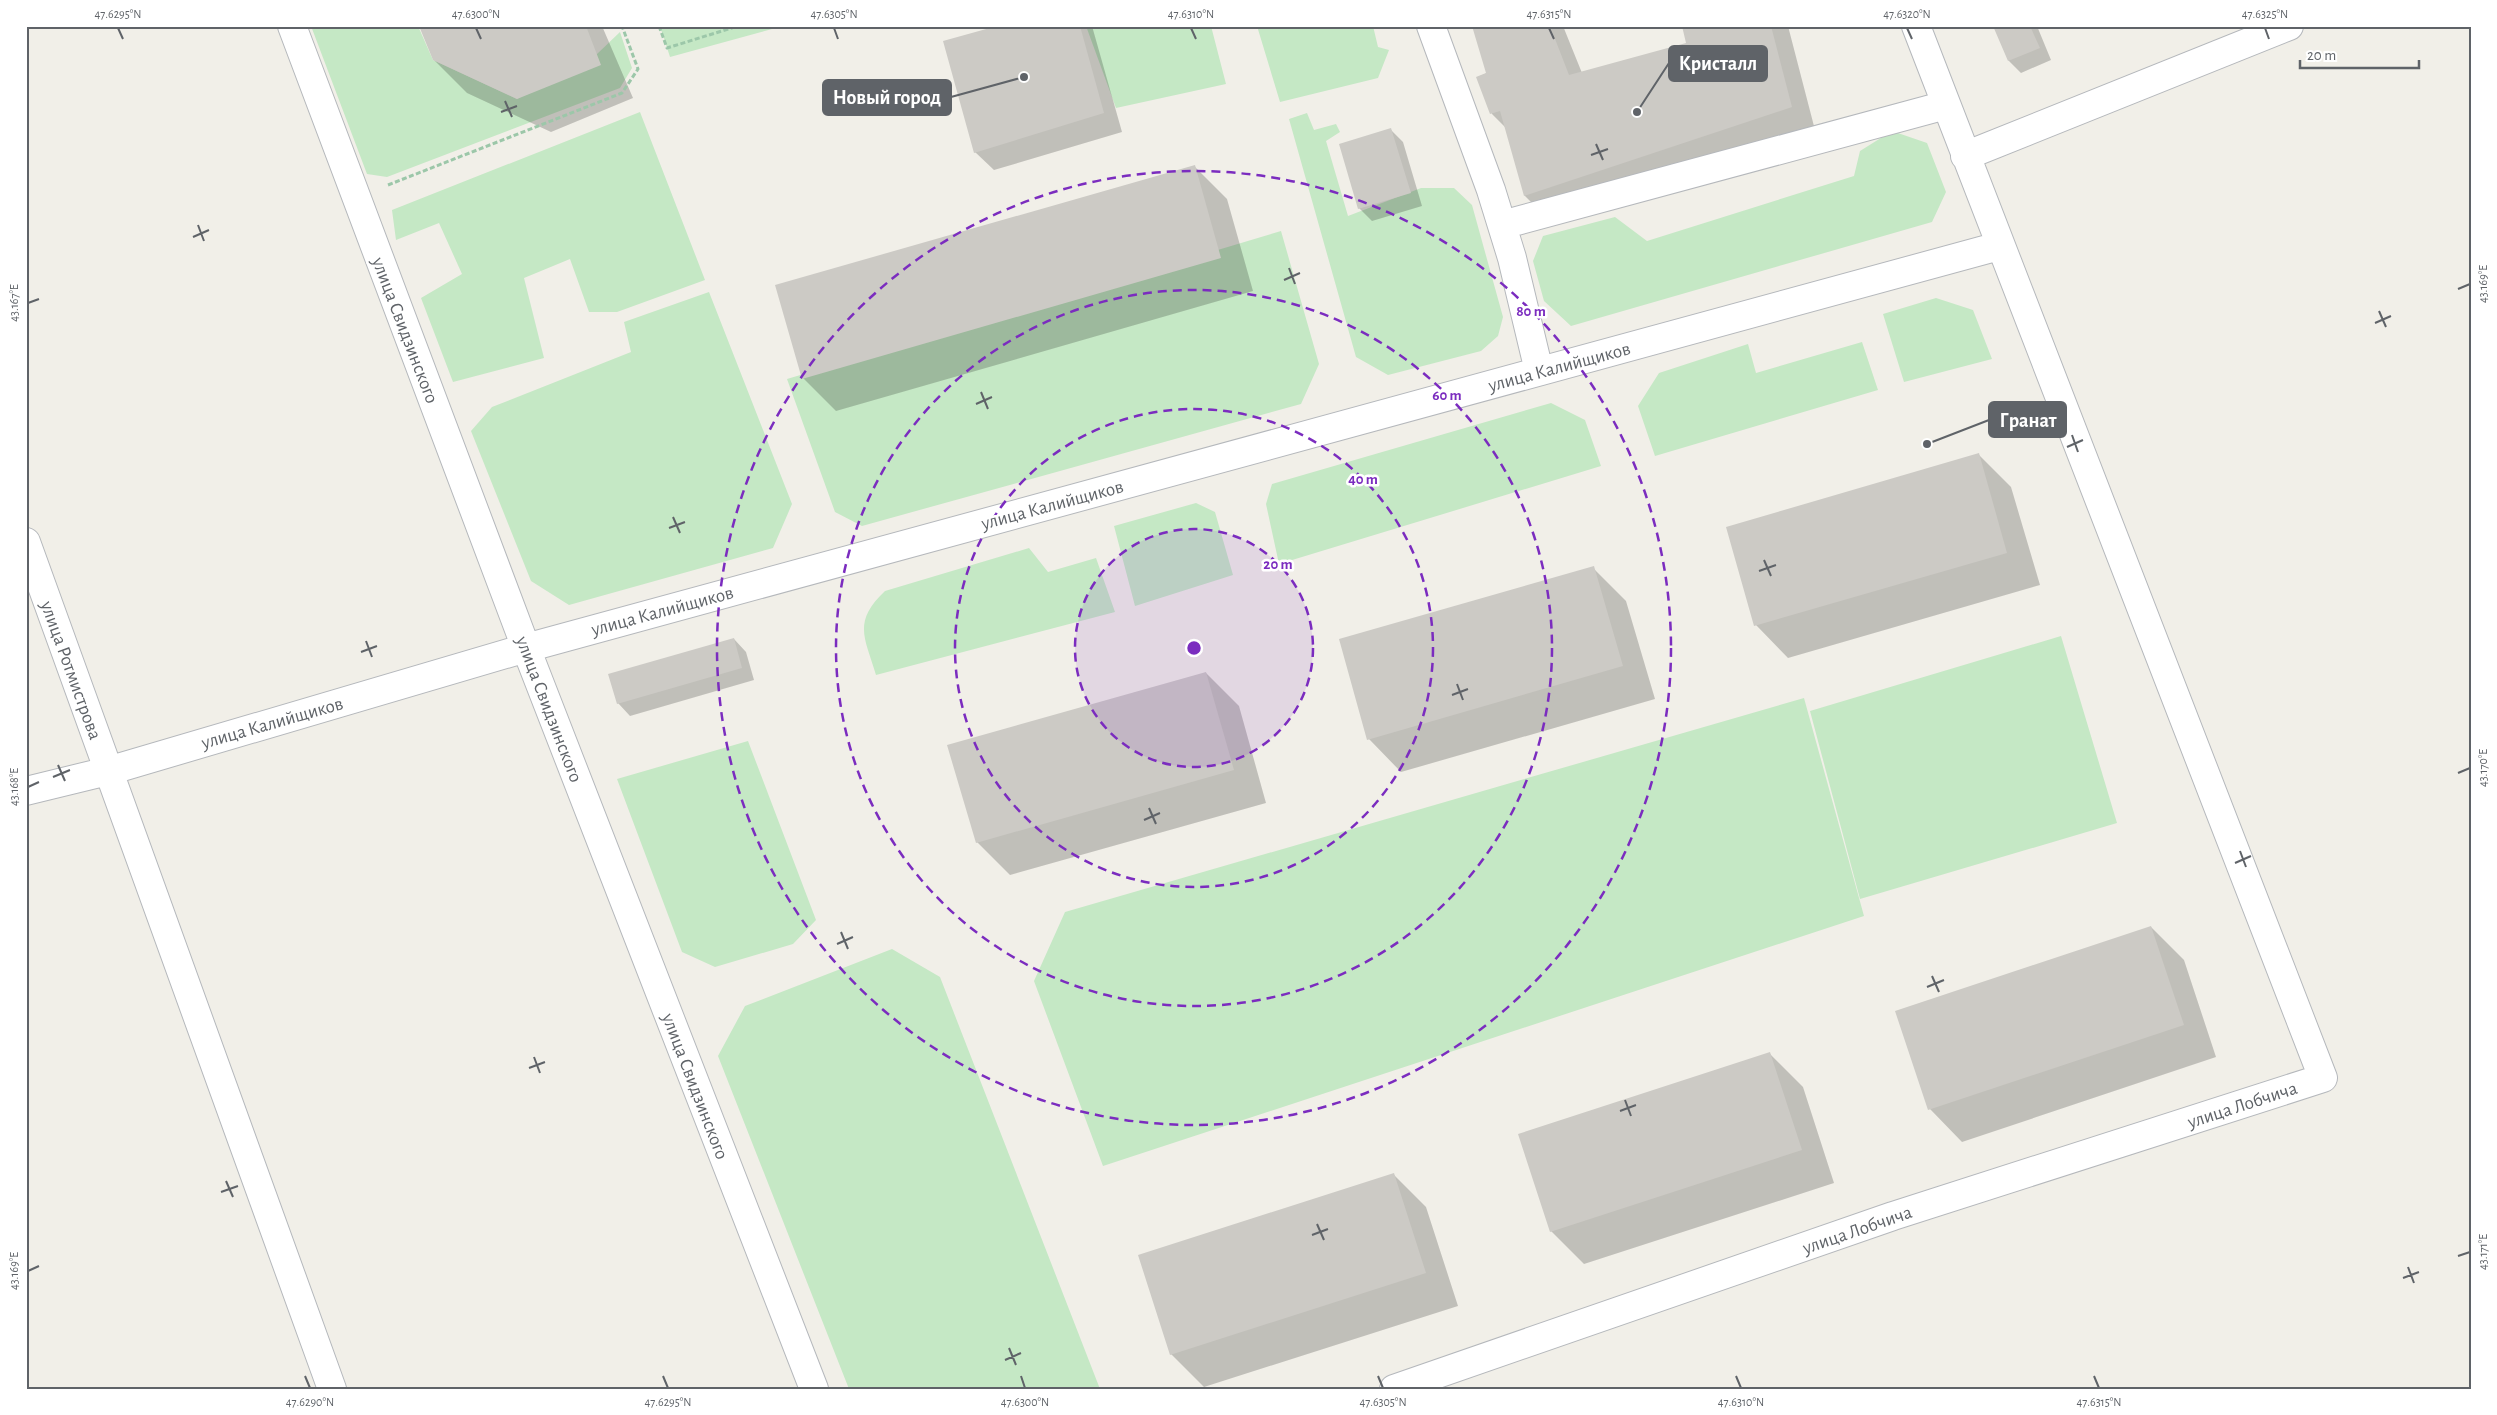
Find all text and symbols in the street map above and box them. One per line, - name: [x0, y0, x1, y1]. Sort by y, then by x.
- text: 47.6295°N: [95, 8, 142, 20]
- text: 47.6300°N: [452, 8, 500, 20]
- text: 47.6305°N: [810, 8, 858, 20]
- text: 47.6310°N: [1168, 8, 1214, 20]
- text: 47.6315°N: [1527, 8, 1571, 20]
- text: 47.6320°N: [1883, 8, 1931, 20]
- text: 47.6325°N: [2242, 8, 2288, 20]
- scale bar: [2300, 38, 2418, 70]
- callout: Кристалл: [1669, 46, 1767, 81]
- text: 20 m: [2307, 48, 2336, 63]
- text: Кристалл: [1679, 54, 1757, 74]
- callout: Новый город: [823, 80, 951, 115]
- text: Новый город: [833, 88, 941, 108]
- street label: улица Свидзинского: [368, 254, 441, 406]
- text: 43.169°E: [2477, 265, 2489, 303]
- text: 43.167°E: [8, 284, 20, 322]
- text: 80 m: [1516, 304, 1546, 319]
- street label: улица Калийщиков: [1485, 339, 1633, 396]
- text: 60 m: [1432, 388, 1462, 403]
- callout: Гранат: [1989, 402, 2066, 437]
- text: Гранат: [1999, 411, 2057, 431]
- text: 40 m: [1348, 472, 1378, 487]
- street label: улица Калийщиков: [978, 477, 1126, 534]
- text: 20 m: [1263, 557, 1293, 572]
- street label: улица Калийщиков: [588, 583, 736, 640]
- street label: улица Ротмистрова: [36, 598, 105, 743]
- street label: улица Свидзинского: [512, 633, 585, 785]
- centre of rings: [1185, 639, 1203, 657]
- street label: улица Калийщиков: [199, 694, 346, 753]
- text: 43.170°E: [2477, 749, 2489, 787]
- text: 43.168°E: [8, 768, 20, 806]
- street label: улица Свидзинского: [658, 1010, 731, 1162]
- street label: улица Лобчича: [2184, 1079, 2300, 1132]
- street label: улица Лобчича: [1799, 1203, 1915, 1258]
- text: 43.171°E: [2477, 1234, 2489, 1270]
- text: 43.169°E: [8, 1252, 20, 1290]
- text: 47.6290°N: [286, 1396, 334, 1408]
- text: 47.6295°N: [645, 1396, 692, 1408]
- text: 47.6300°N: [1001, 1396, 1049, 1408]
- text: 47.6305°N: [1359, 1396, 1407, 1408]
- text: 47.6310°N: [1718, 1396, 1764, 1408]
- text: 47.6315°N: [2077, 1396, 2121, 1408]

